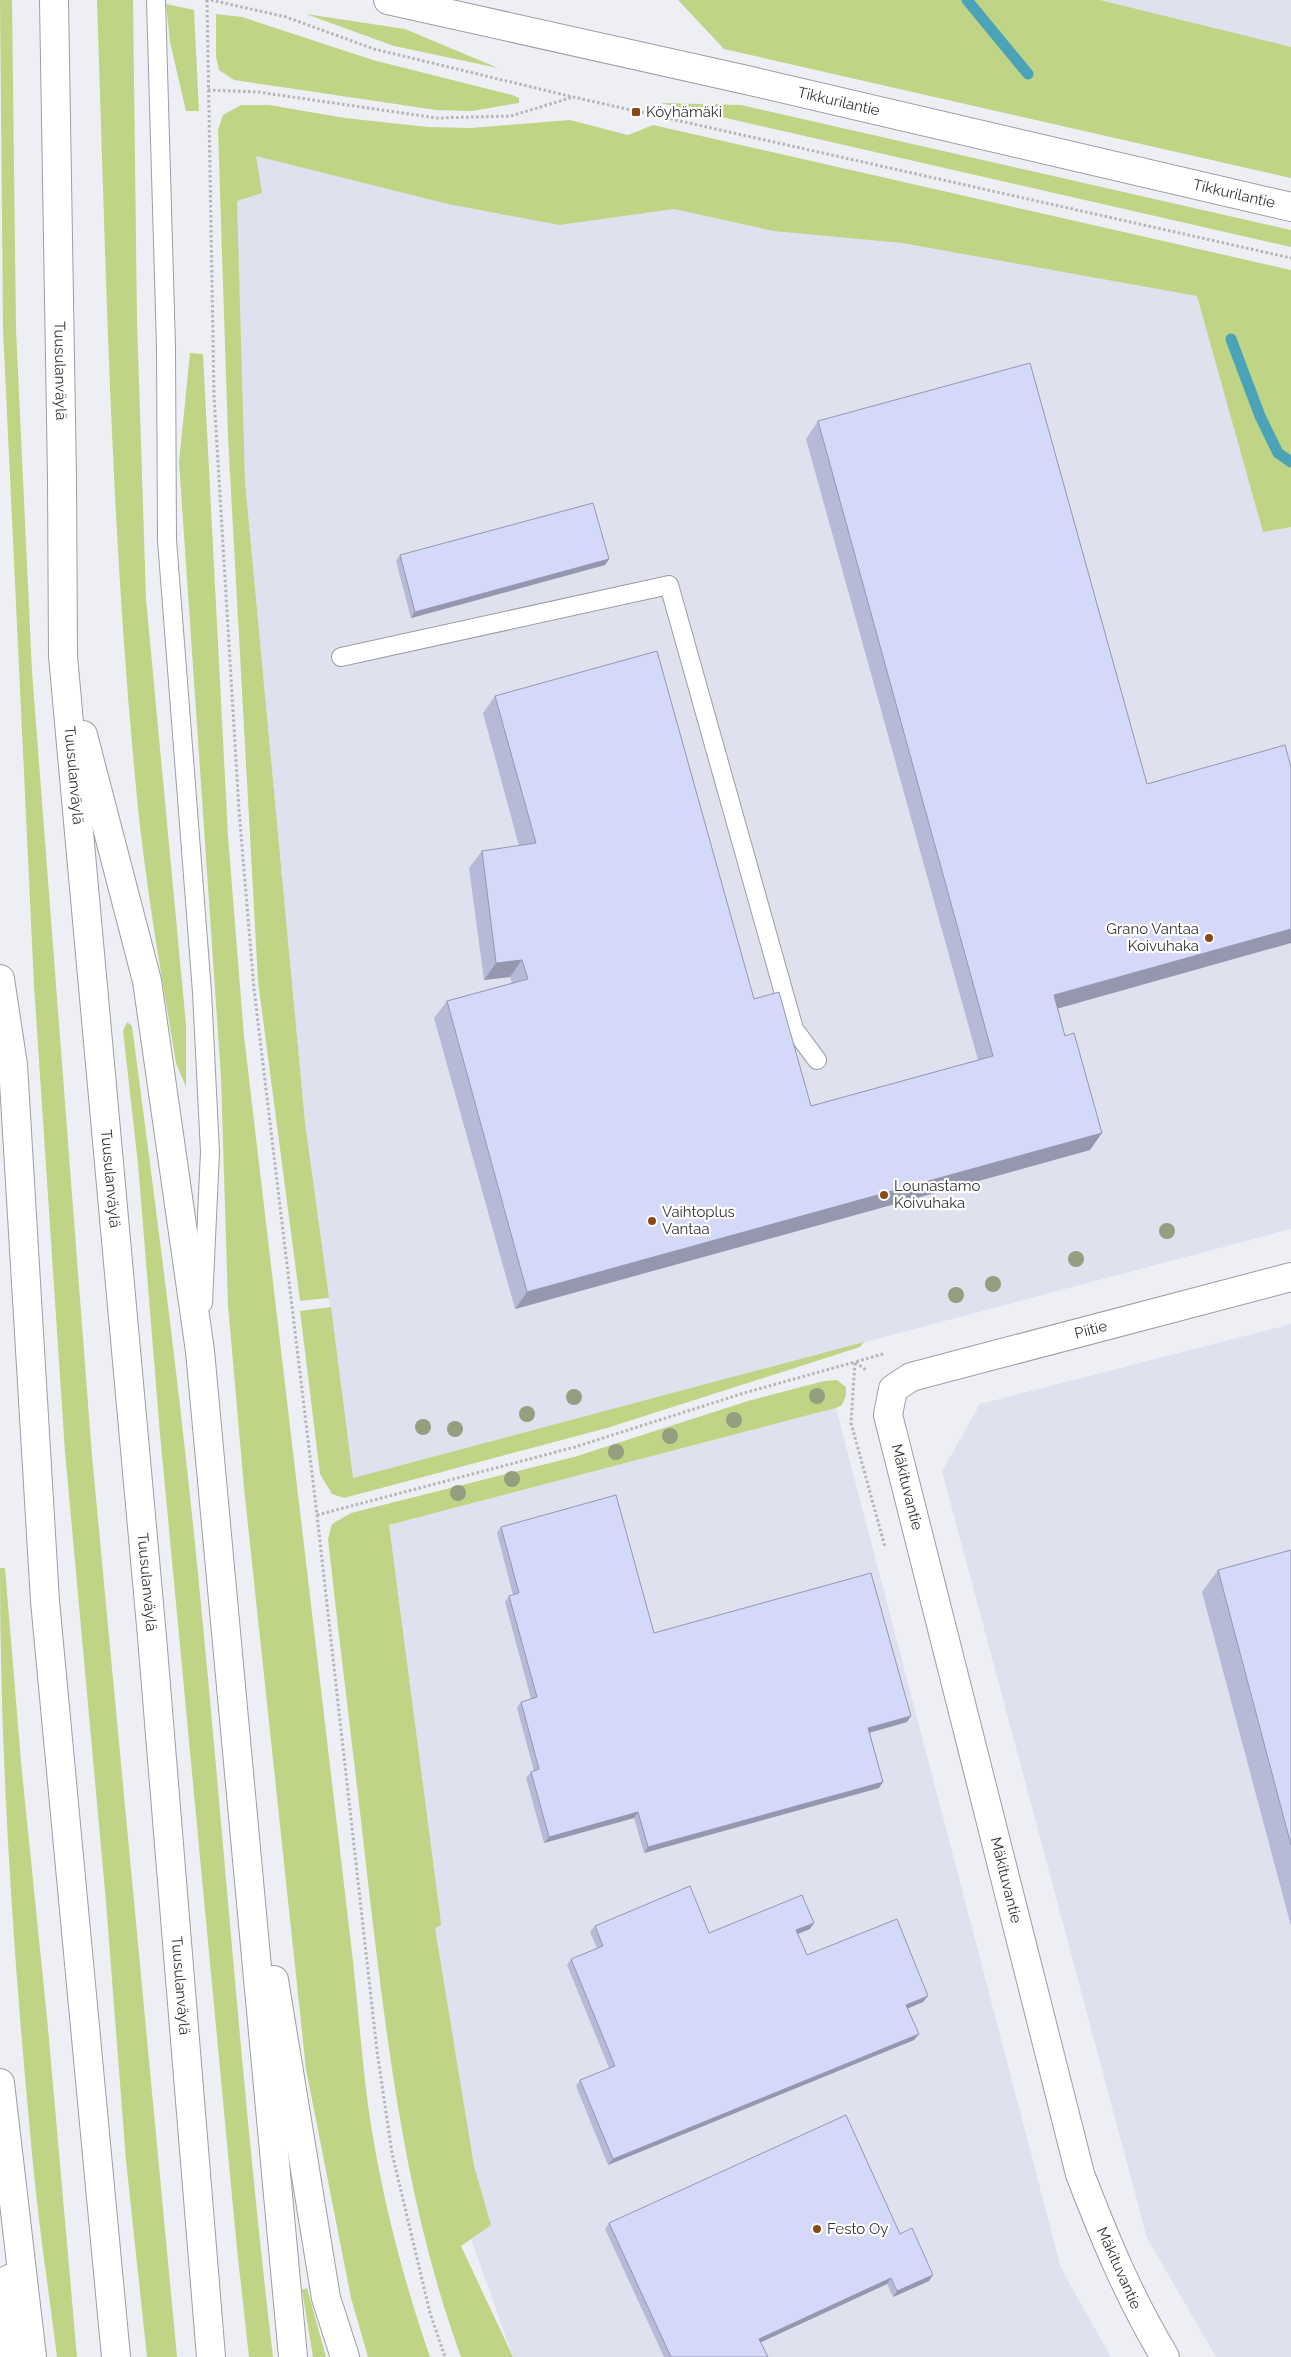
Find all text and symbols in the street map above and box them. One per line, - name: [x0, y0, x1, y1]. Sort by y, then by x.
- street label: Tikkurilantie: [796, 83, 882, 120]
- place label: Köyhämäki: [646, 103, 722, 121]
- marker: Köyhämäki: [630, 106, 642, 118]
- street label: Tikkurilantie: [1191, 175, 1277, 212]
- street label: Tuusulanväylä: [50, 321, 70, 421]
- street label: Tuusulanväylä: [60, 725, 87, 826]
- place label: Grano Vantaa Koivuhaka: [1106, 920, 1199, 955]
- marker: Grano Vantaa Koivuhaka: [1203, 932, 1215, 944]
- street label: Tuusulanväylä: [97, 1129, 124, 1229]
- place label: Lounastamo Koivuhaka: [894, 1177, 981, 1212]
- marker: Lounastamo Koivuhaka: [878, 1189, 890, 1201]
- place label: Vaihtoplus Vantaa: [662, 1203, 735, 1238]
- marker: Vaihtoplus Vantaa: [646, 1215, 658, 1227]
- street label: Piitie: [1073, 1317, 1109, 1343]
- street label: Mäkituvantie: [888, 1442, 926, 1532]
- street label: Tuusulanväylä: [134, 1532, 160, 1632]
- street label: Mäkituvantie: [987, 1835, 1025, 1925]
- street label: Tuusulanväylä: [168, 1936, 194, 2036]
- place label: Festo Oy: [827, 2220, 888, 2238]
- marker: Festo Oy: [811, 2223, 823, 2235]
- street label: Mäkituvantie: [1093, 2224, 1145, 2312]

